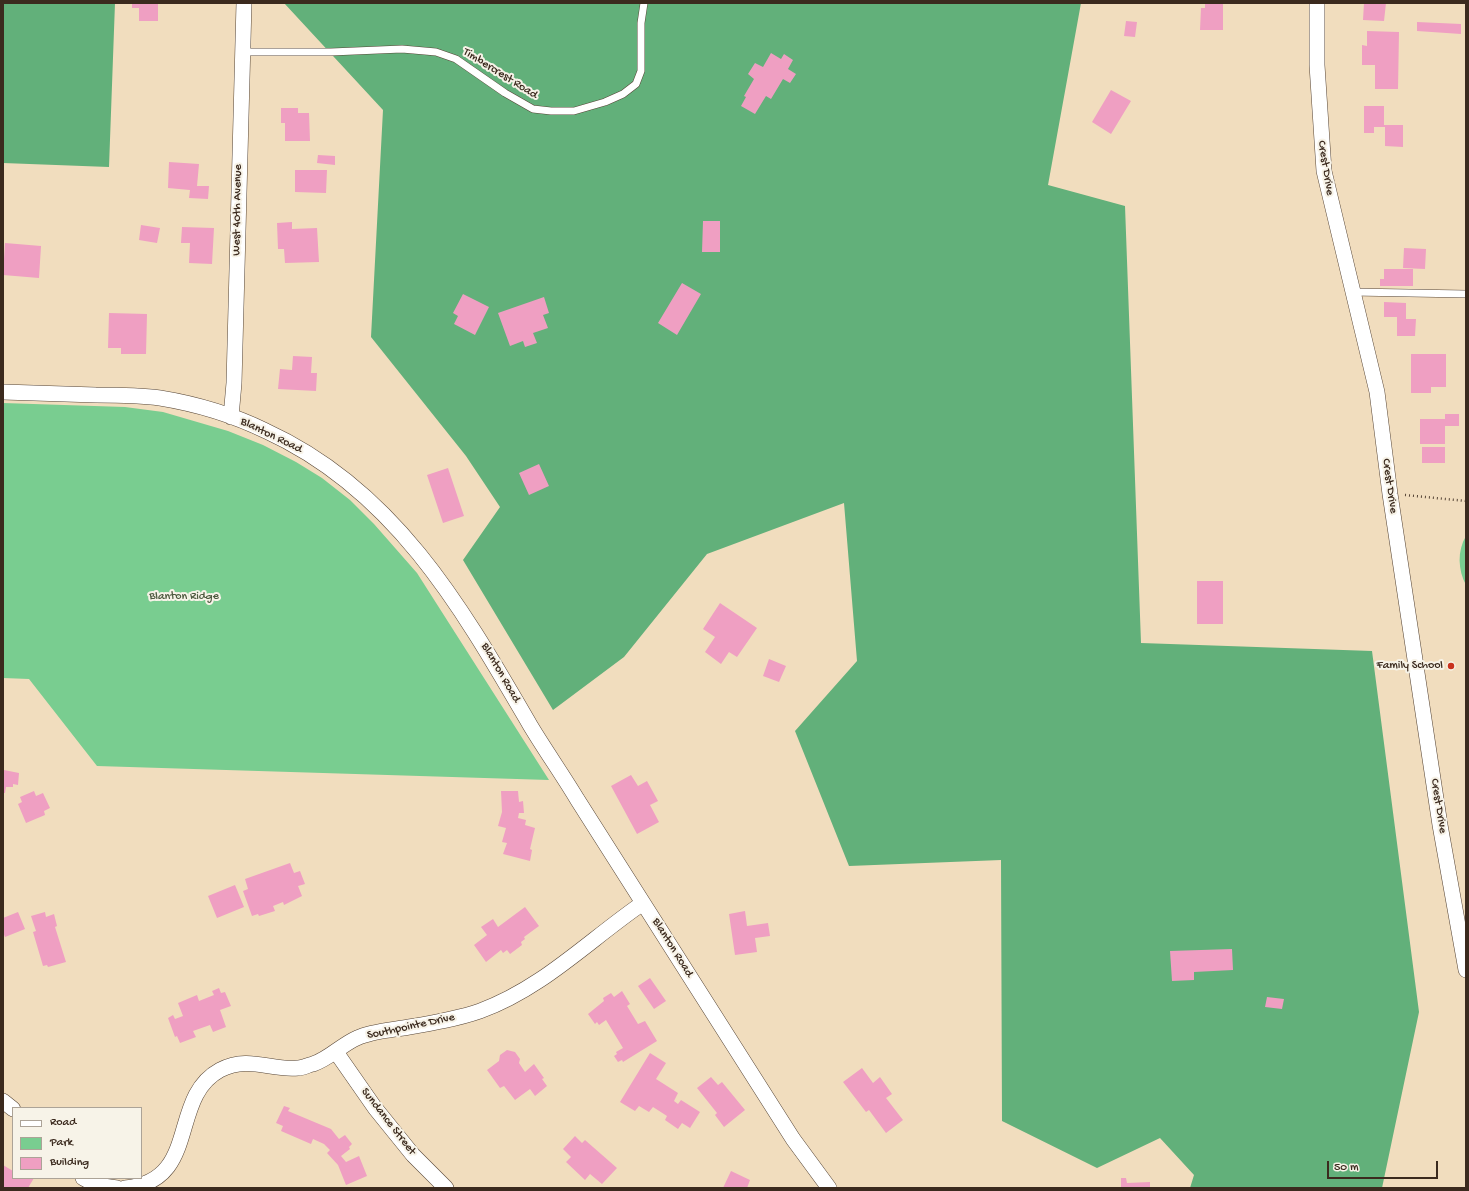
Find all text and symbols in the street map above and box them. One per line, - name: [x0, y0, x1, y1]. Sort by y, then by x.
- street label: Timbercrest Road: [460, 45, 540, 103]
- street label: Crest Drive: [1314, 140, 1336, 196]
- street label: West 40th Avenue: [230, 164, 246, 256]
- street label: Blanton Road: [238, 415, 304, 457]
- street label: Crest Drive: [1378, 458, 1400, 514]
- park label: Blanton Ridge: [149, 590, 219, 604]
- street label: Blanton Road: [477, 640, 523, 706]
- place label: Family School: [1376, 659, 1443, 673]
- marker: Family School: [1446, 661, 1456, 671]
- street label: Crest Drive: [1427, 778, 1449, 834]
- street label: Blanton Road: [648, 916, 696, 980]
- street label: Southpointe Drive: [366, 1011, 456, 1043]
- street label: Sundance Street: [357, 1085, 419, 1159]
- legend: [12, 1107, 142, 1179]
- text: Road: [50, 1116, 76, 1130]
- text: Park: [50, 1136, 73, 1150]
- scale bar: [1329, 1153, 1440, 1179]
- text: Building: [50, 1156, 89, 1170]
- text: 50 m: [1334, 1161, 1359, 1175]

